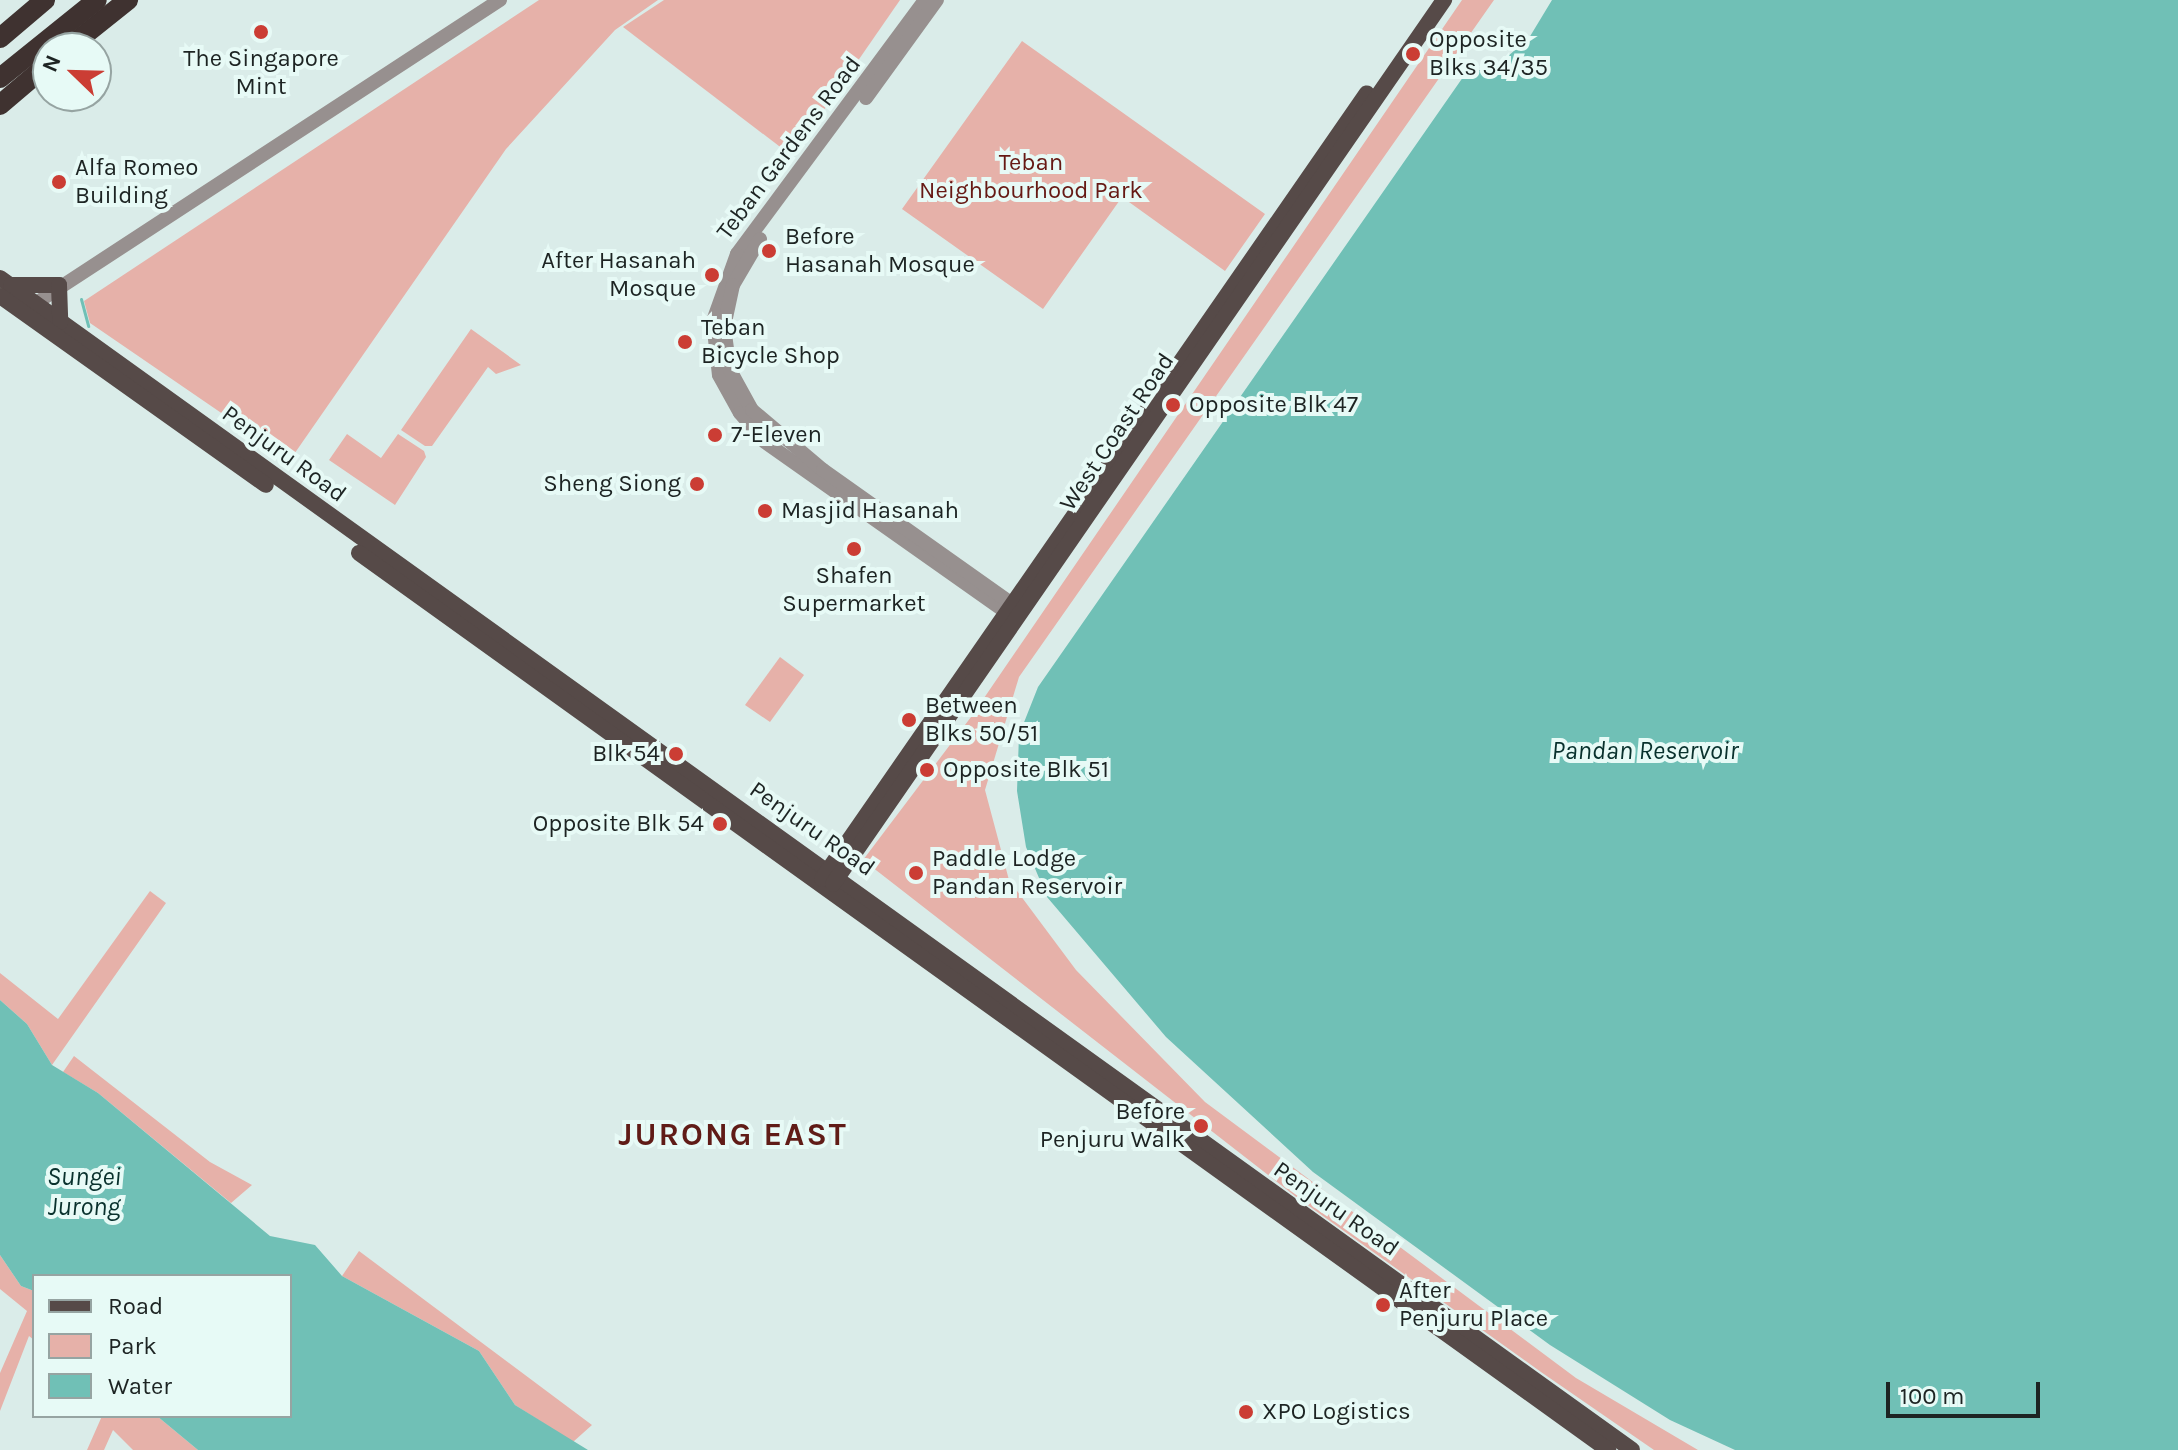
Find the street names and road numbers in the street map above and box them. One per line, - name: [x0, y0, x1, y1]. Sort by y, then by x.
- street label: Teban Gardens Road: [711, 51, 867, 245]
- street label: West Coast Road: [1054, 348, 1180, 516]
- street label: Penjuru Road: [216, 399, 352, 509]
- street label: Penjuru Road: [744, 775, 880, 883]
- street label: Penjuru Road: [1268, 1155, 1404, 1263]

